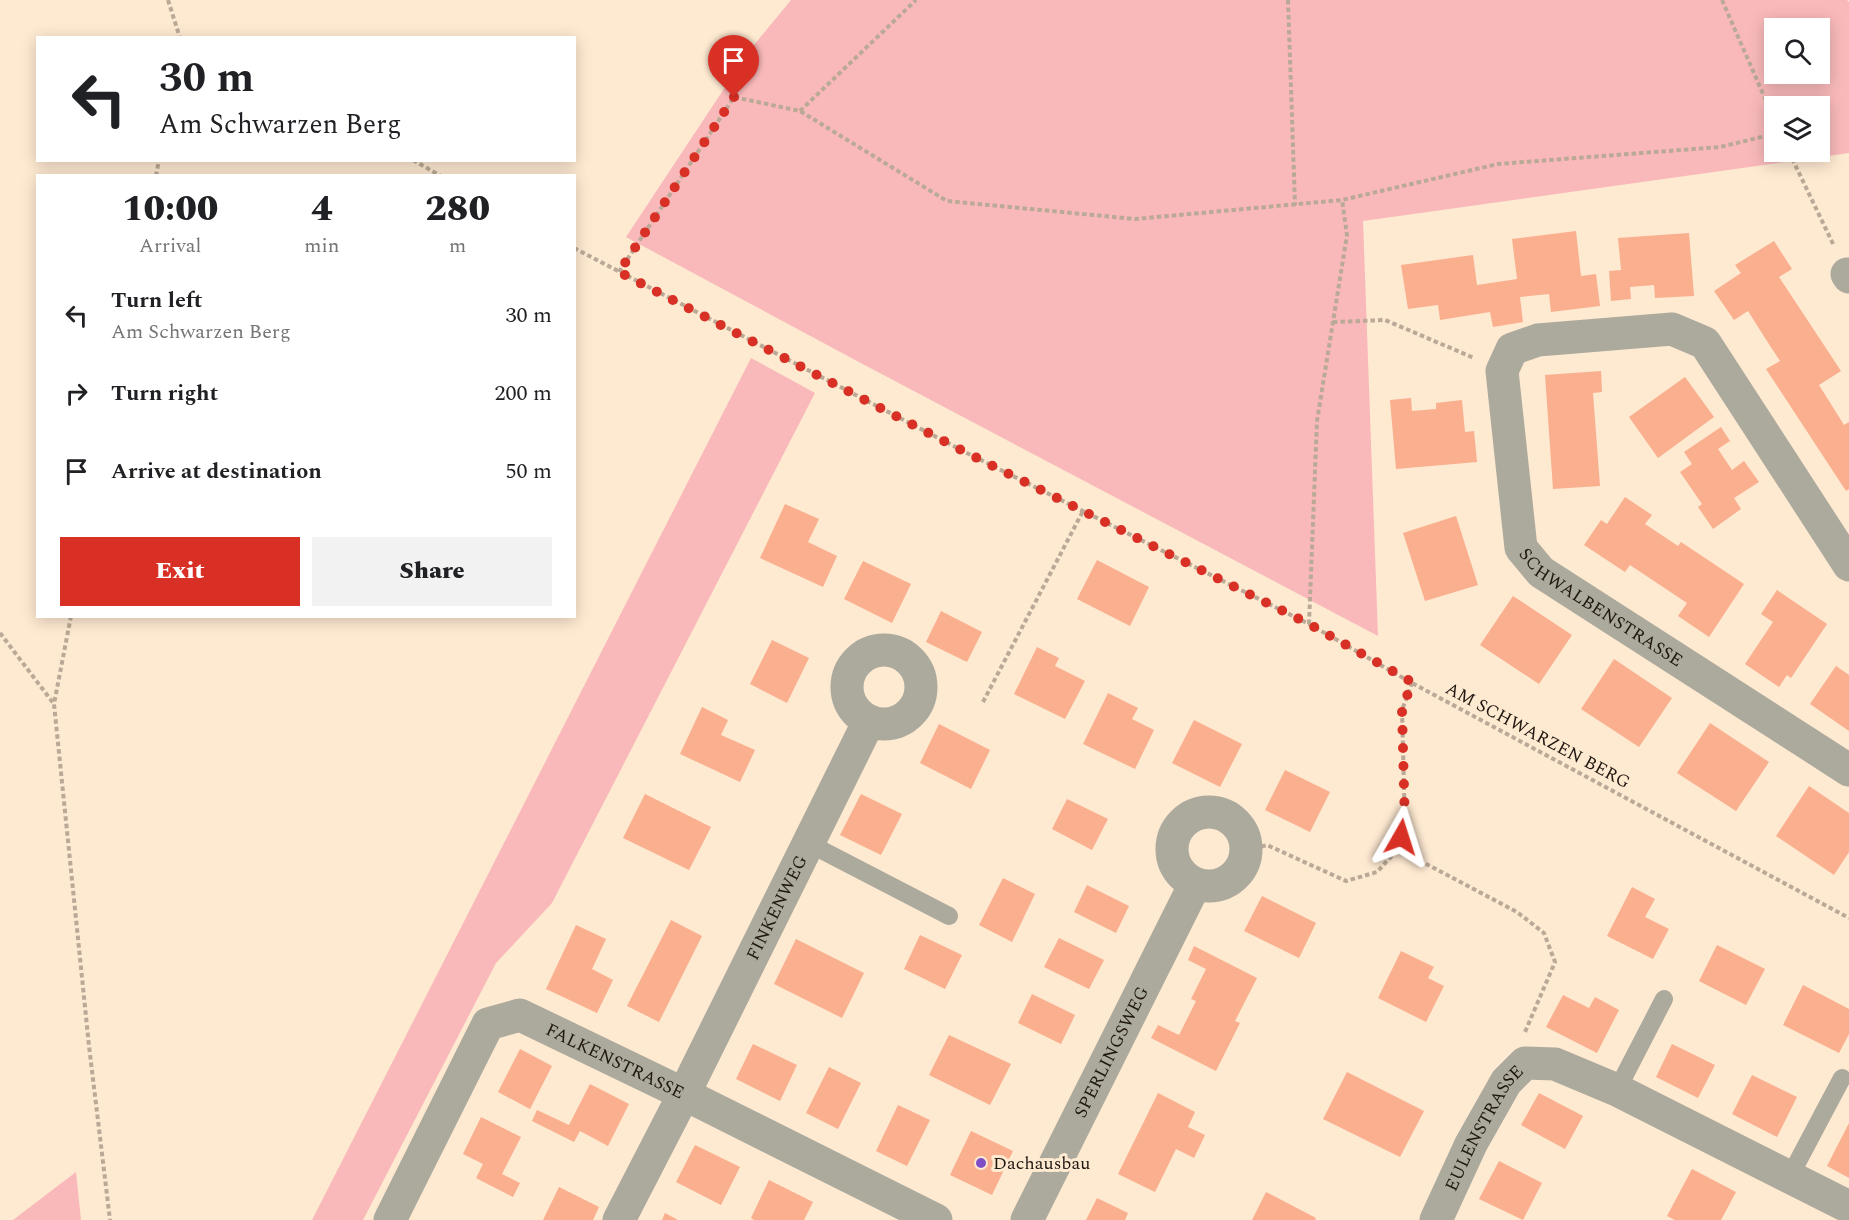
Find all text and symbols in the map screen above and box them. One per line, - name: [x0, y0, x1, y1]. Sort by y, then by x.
- map controls: [1764, 18, 1830, 162]
- button: search: [1764, 18, 1830, 84]
- pin: [708, 35, 759, 97]
- icon: arrive: [717, 44, 750, 77]
- text: 30 m: [159, 47, 254, 110]
- icon: left: [60, 60, 138, 138]
- button: layers: [1764, 96, 1830, 162]
- text: Am Schwarzen Berg: [159, 104, 402, 146]
- text: 10:00: [122, 182, 218, 237]
- text: 4: [311, 182, 333, 237]
- text: 280: [425, 182, 490, 237]
- text: Arrival: [139, 231, 201, 261]
- text: min: [304, 231, 339, 261]
- text: m: [449, 231, 466, 261]
- text: Turn left: [111, 284, 203, 317]
- icon: left: [60, 299, 93, 332]
- text: 30 m: [506, 299, 552, 332]
- text: Am Schwarzen Berg: [111, 317, 291, 347]
- icon: right: [60, 377, 93, 410]
- text: Turn right: [111, 377, 218, 410]
- text: 200 m: [495, 377, 552, 410]
- icon: arrive: [60, 455, 93, 488]
- text: Arrive at destination: [111, 455, 322, 488]
- text: 50 m: [506, 455, 552, 488]
- button: Exit: [60, 537, 300, 606]
- button: Share: [312, 537, 552, 606]
- street label: SCHWALBENSTRASSE: [1512, 542, 1688, 674]
- street label: AM SCHWARZEN BERG: [1440, 675, 1635, 796]
- position arrow: [1369, 805, 1433, 869]
- street label: FINKENWEG: [739, 850, 814, 965]
- street label: SPERLINGSWEG: [1067, 982, 1156, 1122]
- street label: FALKENSTRASSE: [541, 1016, 689, 1106]
- street label: EULENSTRASSE: [1438, 1059, 1530, 1196]
- place label: Dachausbau: [993, 1150, 1090, 1177]
- marker: Dachausbau: [974, 1156, 988, 1170]

